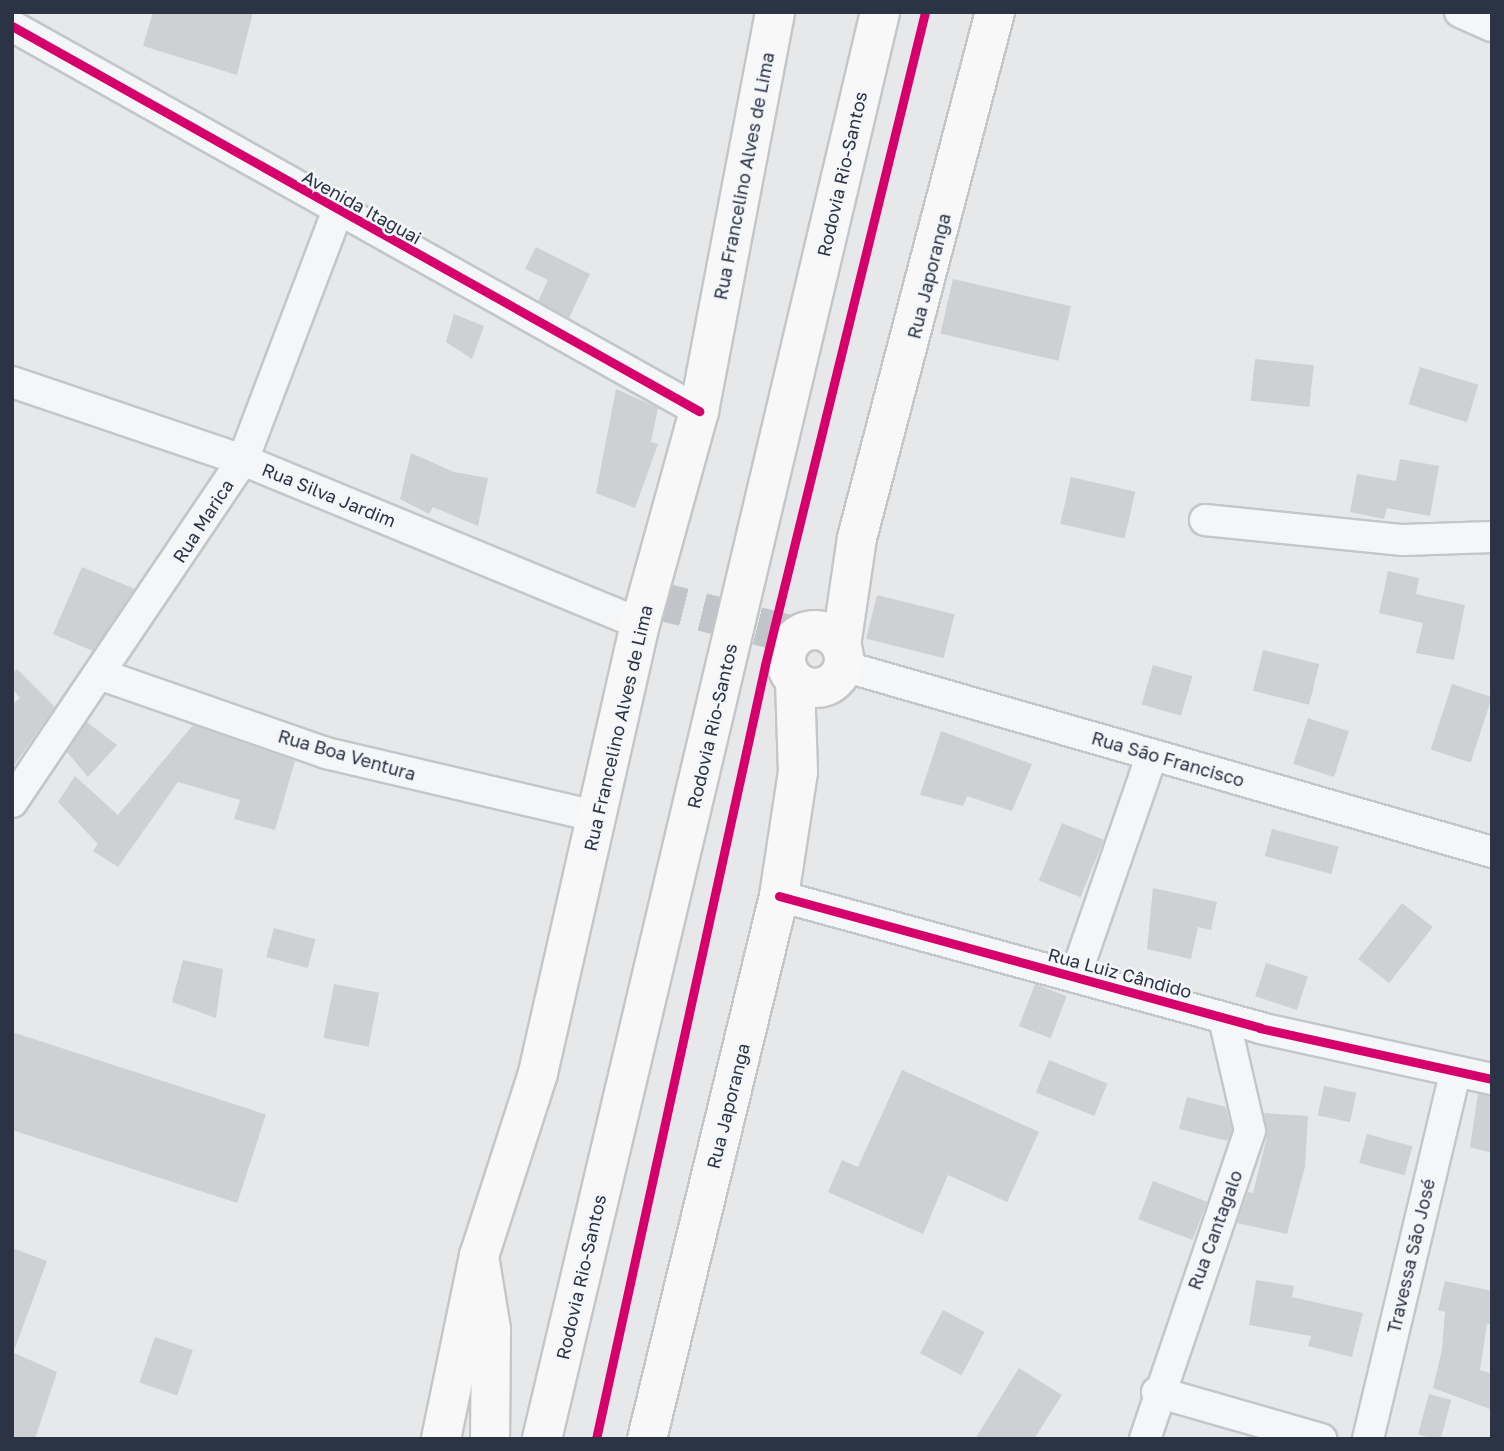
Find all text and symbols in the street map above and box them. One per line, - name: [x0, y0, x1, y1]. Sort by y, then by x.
- street label: Rua Francelino Alves de Lima: [709, 50, 779, 302]
- street label: Rodovia Rio-Santos: [812, 89, 872, 259]
- street label: Avenida Itaguai: [299, 165, 425, 249]
- street label: Rua Japoranga: [903, 211, 955, 341]
- street label: Rua Silva Jardim: [259, 458, 399, 532]
- street label: Rua Marica: [168, 475, 238, 567]
- street label: Rua Francelino Alves de Lima: [579, 603, 657, 853]
- street label: Rodovia Rio-Santos: [682, 641, 742, 811]
- street label: Rua Boa Ventura: [276, 725, 418, 785]
- street label: Rua São Francisco: [1089, 727, 1247, 791]
- street label: Rua Luiz Cândido: [1046, 943, 1194, 1003]
- street label: Rua Japoranga: [702, 1041, 754, 1171]
- street label: Rua Cantagalo: [1183, 1167, 1247, 1293]
- street label: Travessa São José: [1383, 1177, 1439, 1335]
- street label: Rodovia Rio-Santos: [551, 1192, 611, 1362]

